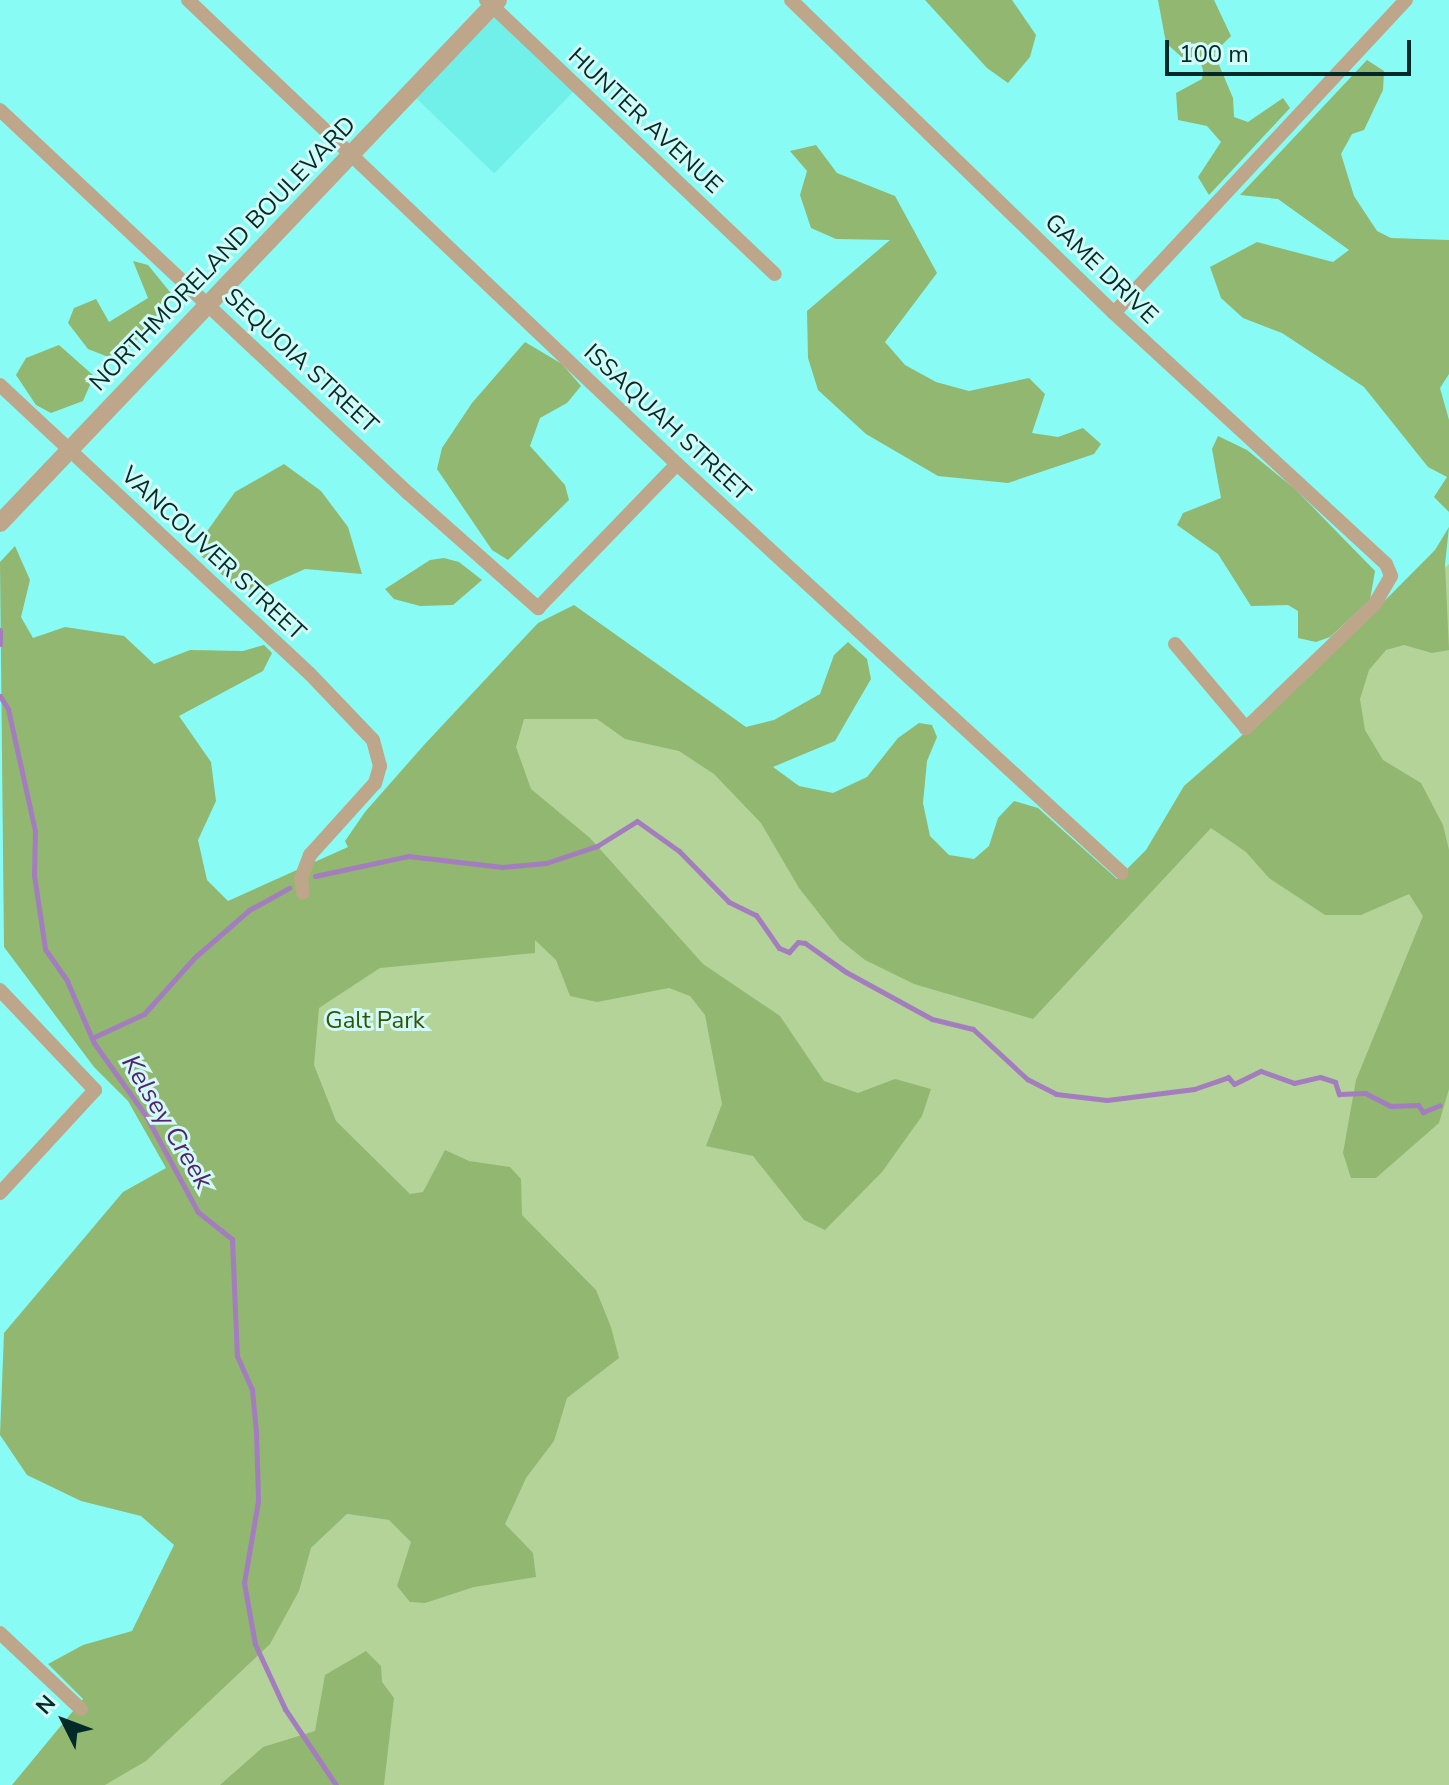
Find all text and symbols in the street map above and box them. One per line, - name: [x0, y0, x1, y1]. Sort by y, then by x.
- scale bar: [1169, 24, 1415, 74]
- text: 100 m: [1179, 38, 1249, 70]
- street label: HUNTER AVENUE: [562, 42, 728, 200]
- street label: NORTHMORELAND BOULEVARD: [84, 111, 362, 397]
- street label: GAME DRIVE: [1038, 208, 1164, 330]
- street label: SEQUOIA STREET: [218, 282, 384, 440]
- street label: ISSAQUAH STREET: [578, 338, 756, 508]
- street label: VANCOUVER STREET: [115, 461, 311, 647]
- park label: Galt Park: [325, 1007, 425, 1035]
- water label: Kelsey Creek: [115, 1049, 219, 1195]
- north arrow: [24, 1681, 104, 1761]
- text: N: [30, 1689, 63, 1721]

